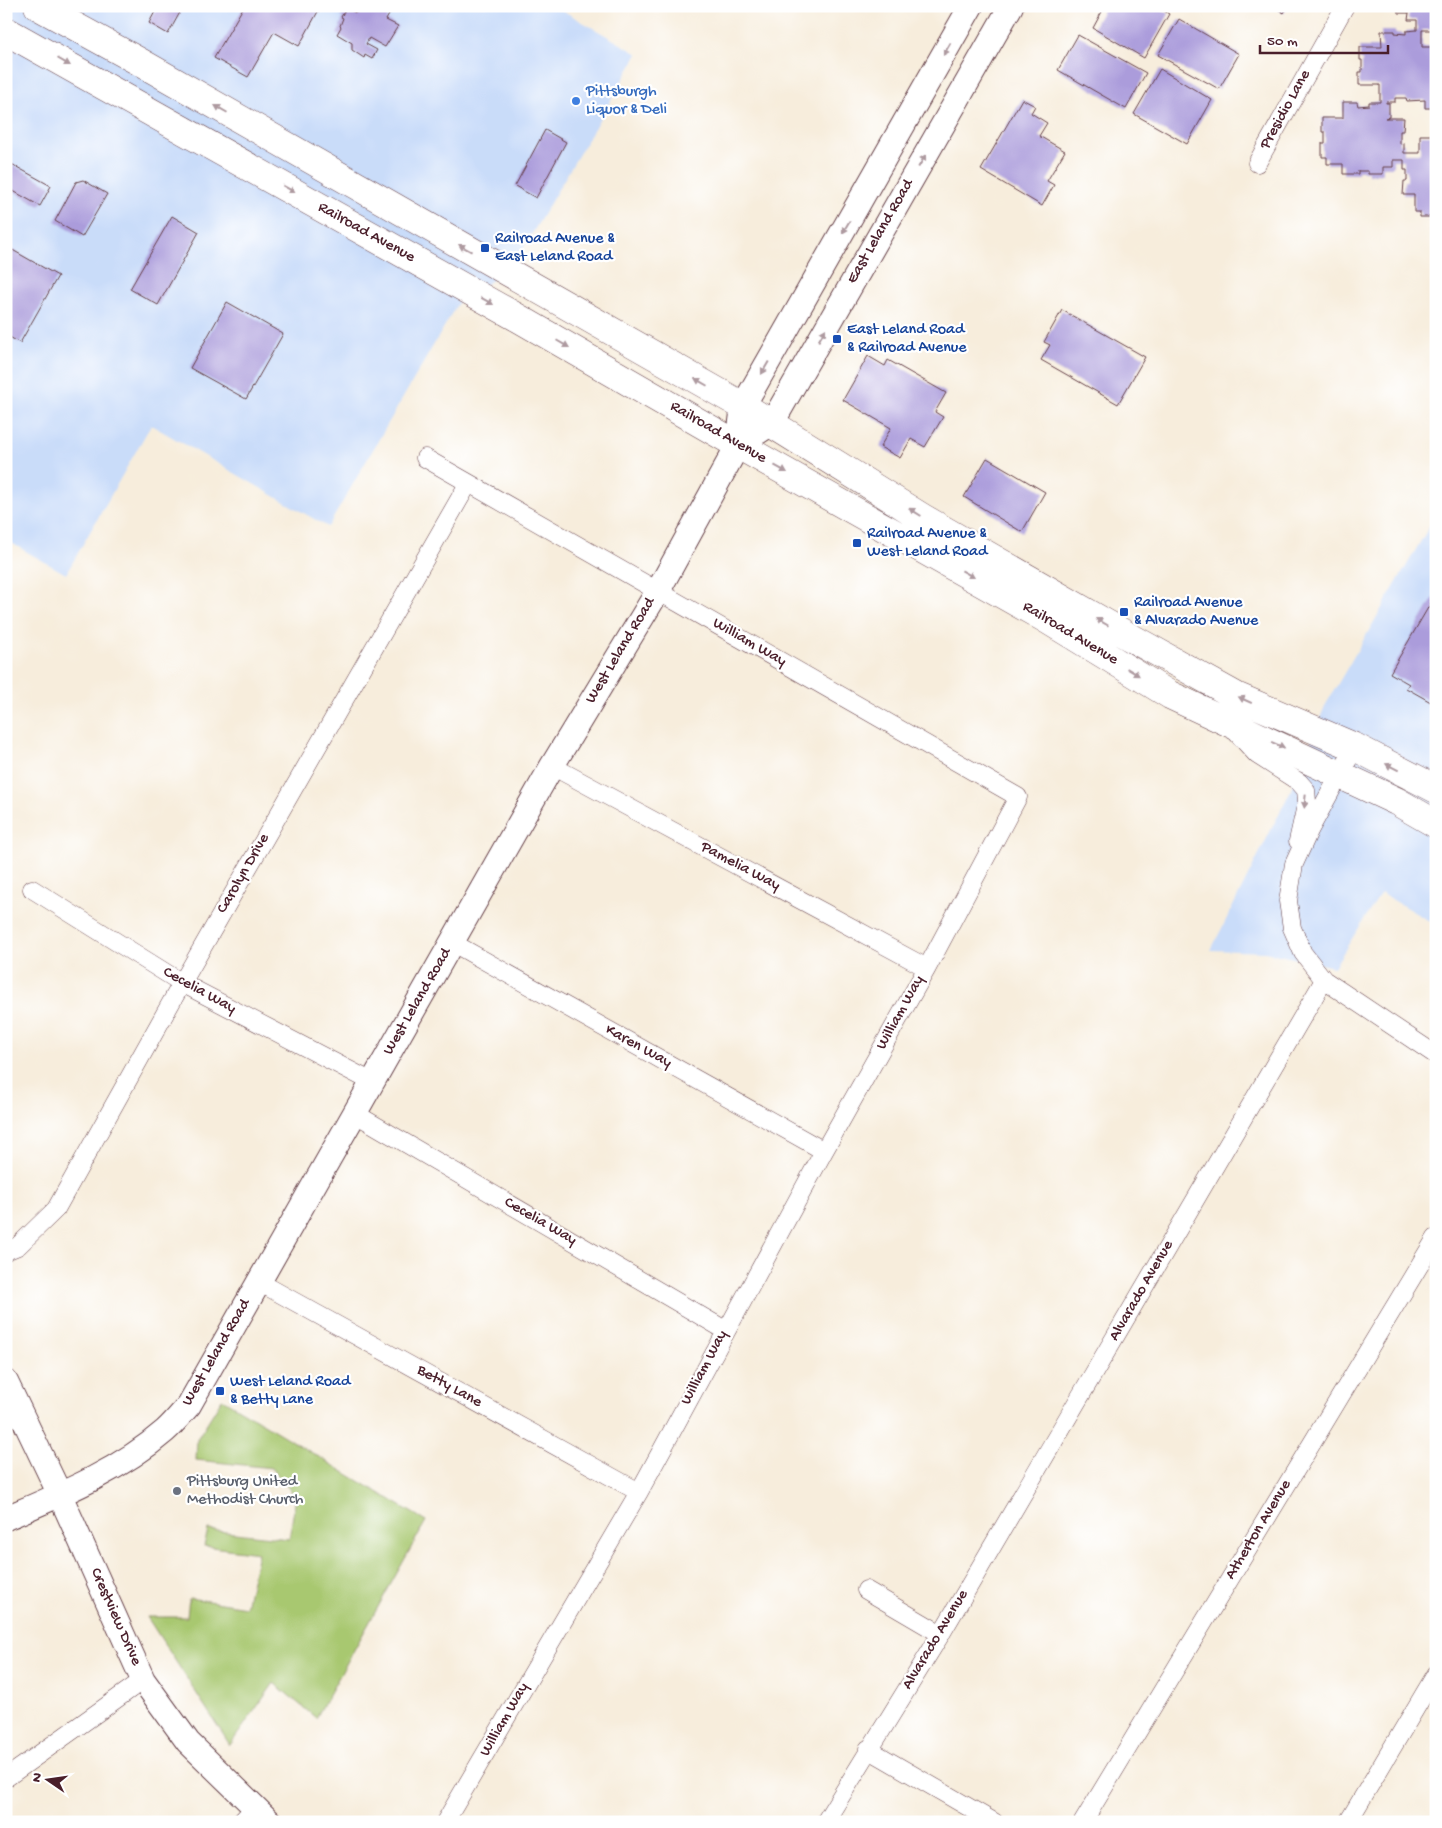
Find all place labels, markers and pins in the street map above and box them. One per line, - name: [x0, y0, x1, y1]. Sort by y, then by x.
- place label: Pittsburgh Liquor & Deli: [585, 83, 667, 120]
- marker: Pittsburgh Liquor & Deli: [570, 95, 582, 107]
- place label: Railroad Avenue & East Leland Road: [495, 230, 615, 267]
- marker: Railroad Avenue & East Leland Road: [479, 242, 491, 254]
- place label: East Leland Road & Railroad Avenue: [847, 321, 967, 358]
- marker: East Leland Road & Railroad Avenue: [831, 333, 843, 345]
- place label: Railroad Avenue & West Leland Road: [867, 525, 989, 562]
- marker: Railroad Avenue & West Leland Road: [851, 537, 863, 549]
- place label: Railroad Avenue & Alvarado Avenue: [1134, 594, 1259, 631]
- marker: Railroad Avenue & Alvarado Avenue: [1118, 606, 1130, 618]
- place label: West Leland Road & Betty Lane: [230, 1373, 352, 1410]
- marker: West Leland Road & Betty Lane: [214, 1385, 226, 1397]
- place label: Pittsburg United Methodist Church: [186, 1473, 304, 1510]
- marker: Pittsburg United Methodist Church: [171, 1485, 183, 1497]

